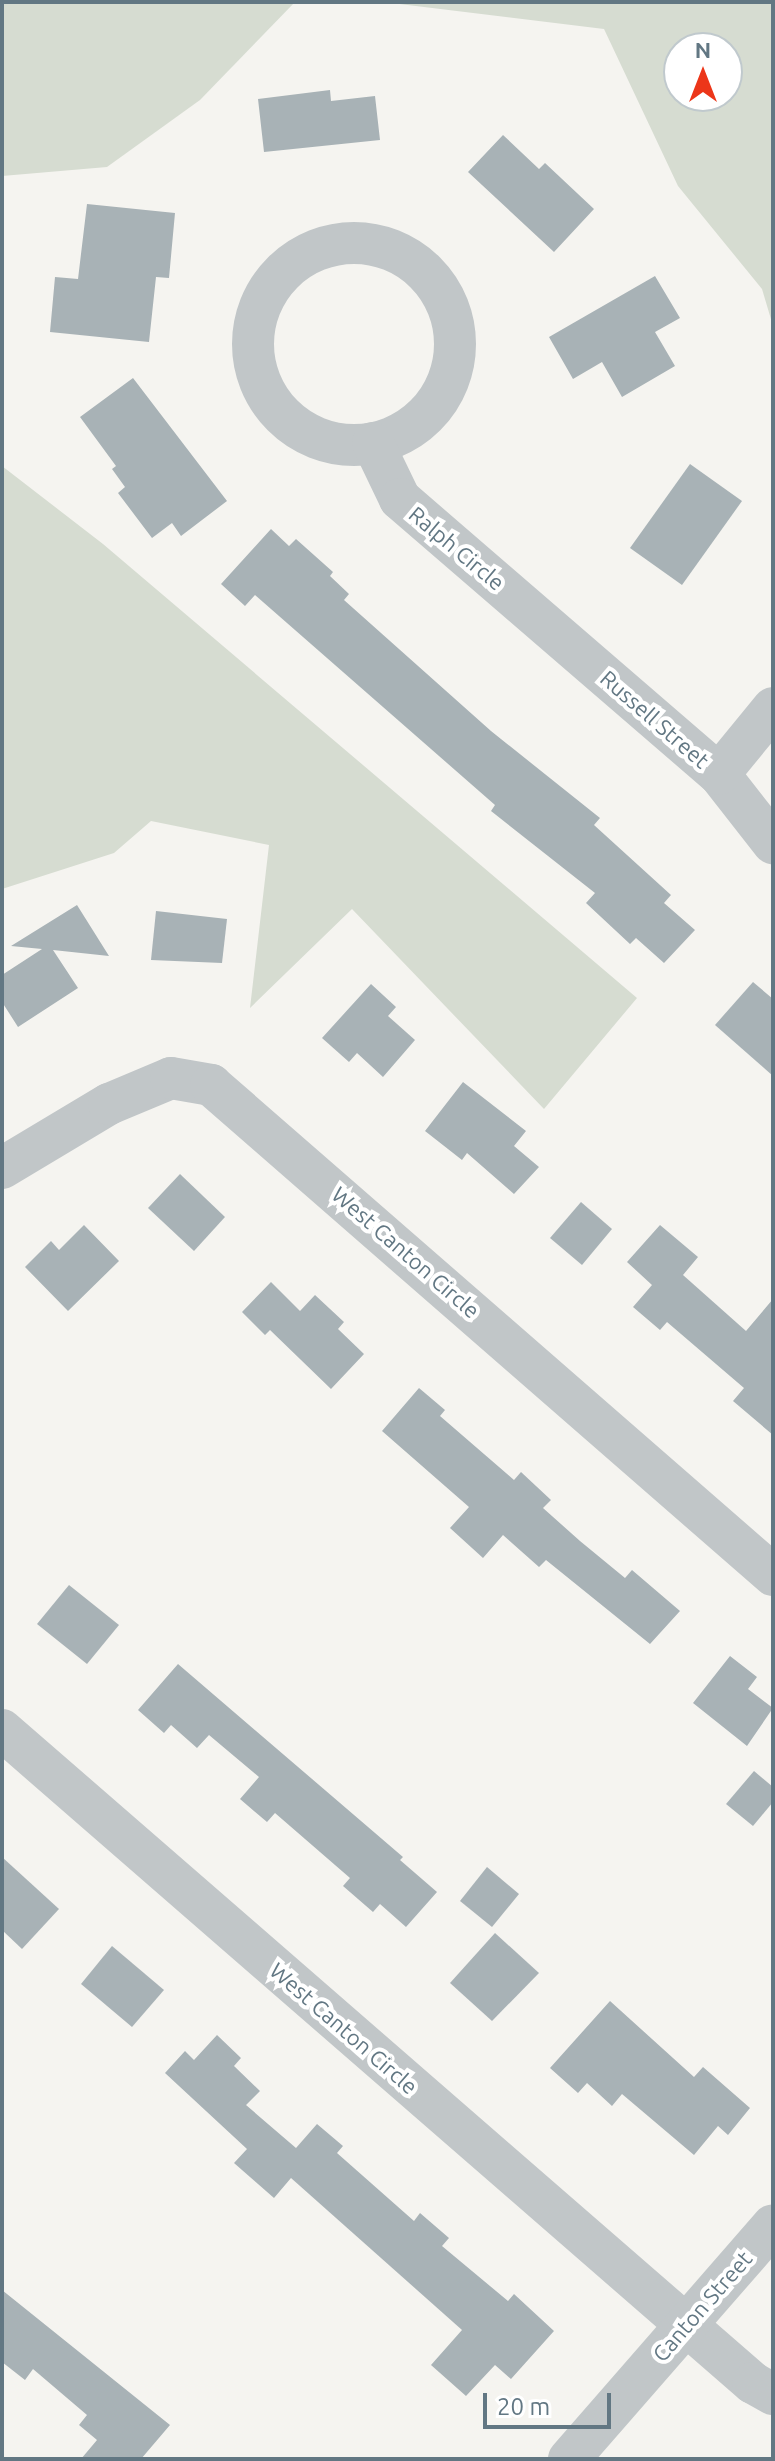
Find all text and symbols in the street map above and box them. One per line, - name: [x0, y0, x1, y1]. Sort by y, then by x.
- north arrow: [663, 32, 743, 112]
- text: N: [695, 37, 711, 62]
- street label: Ralph Circle: [404, 500, 510, 596]
- street label: Russell Street: [595, 665, 715, 773]
- street label: West Canton Circle: [327, 1181, 485, 1323]
- street label: West Canton Circle: [265, 1957, 423, 2099]
- street label: Canton Street: [647, 2245, 757, 2367]
- scale bar: [487, 2377, 615, 2427]
- text: 20 m: [497, 2393, 550, 2420]

